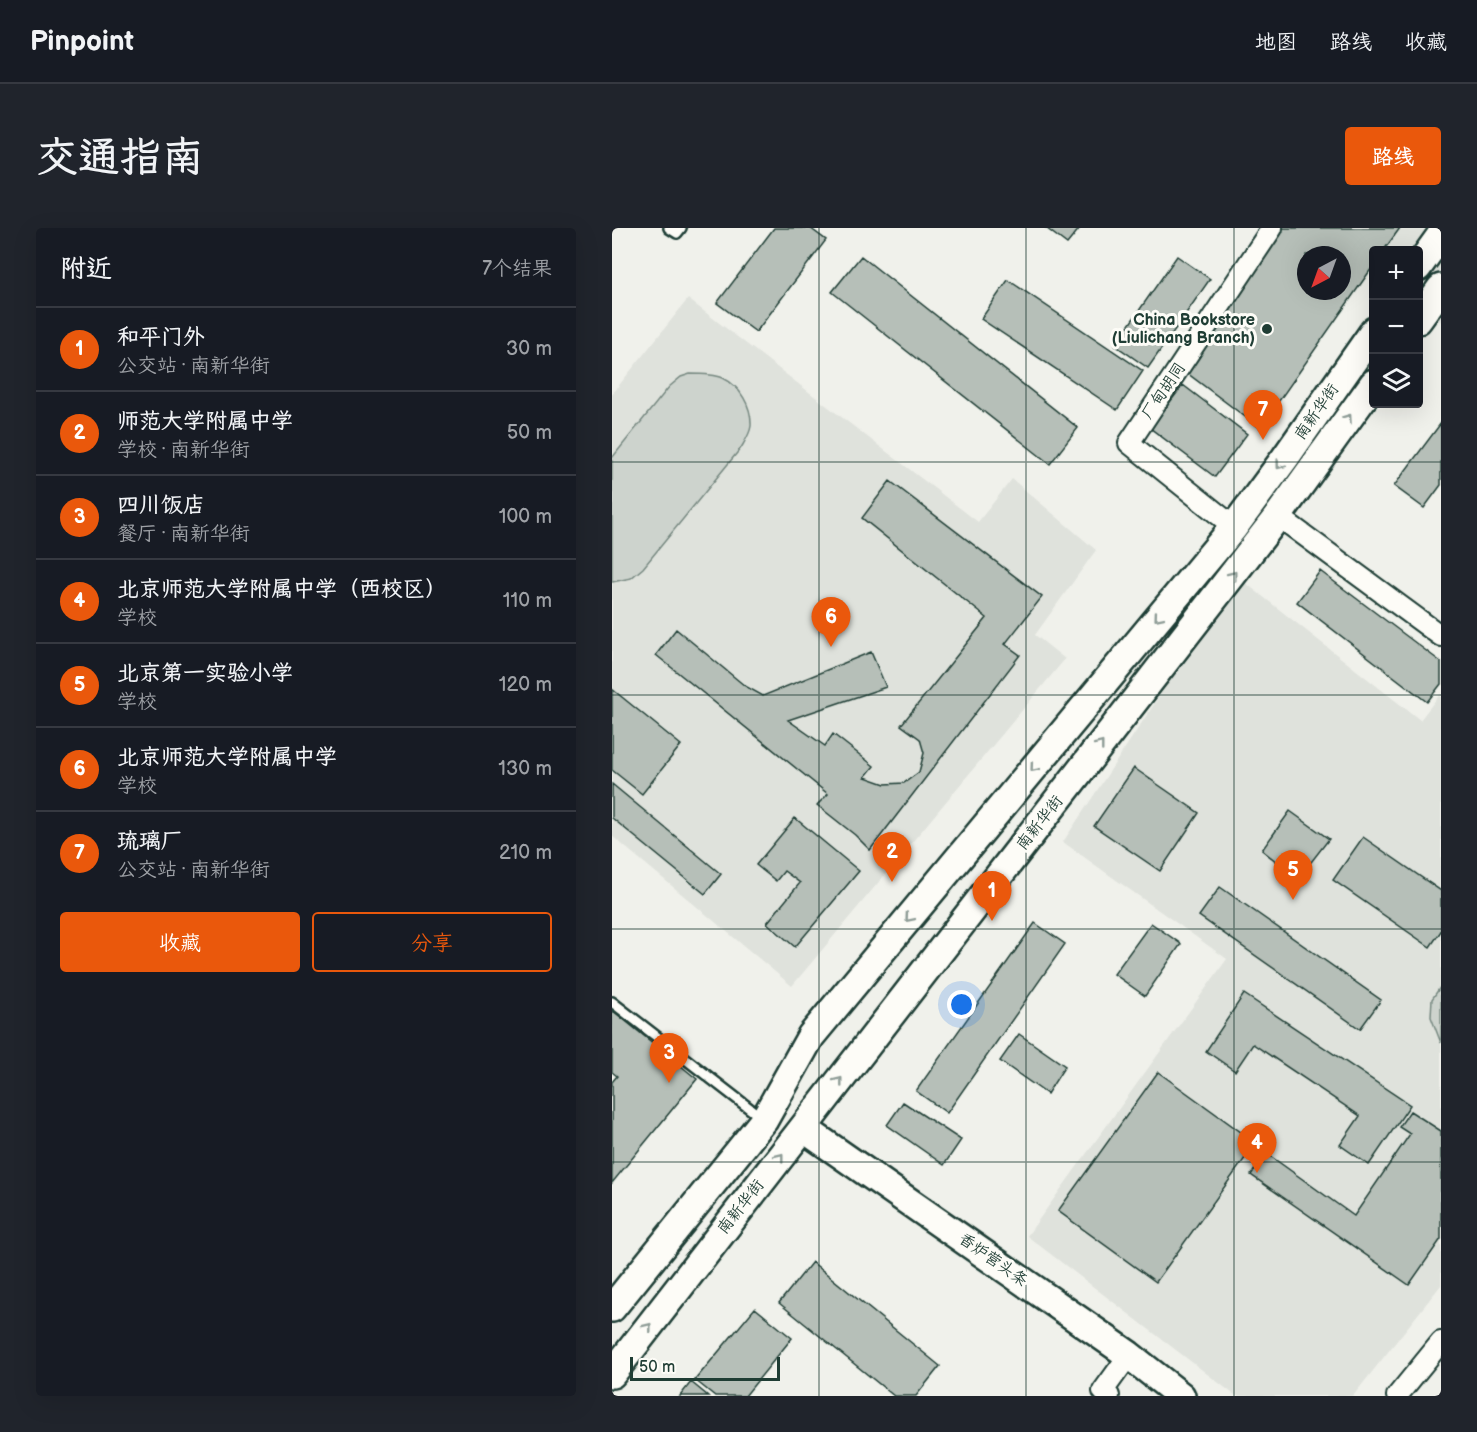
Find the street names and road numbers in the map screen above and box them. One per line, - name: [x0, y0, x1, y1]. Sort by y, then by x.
- street label: 厂甸胡同: [1138, 359, 1190, 423]
- street label: 南新华街: [1291, 380, 1343, 444]
- street label: 南新华街: [1013, 792, 1067, 854]
- street label: 南新华街: [714, 1176, 768, 1238]
- street label: 香炉营头条: [955, 1229, 1031, 1291]

